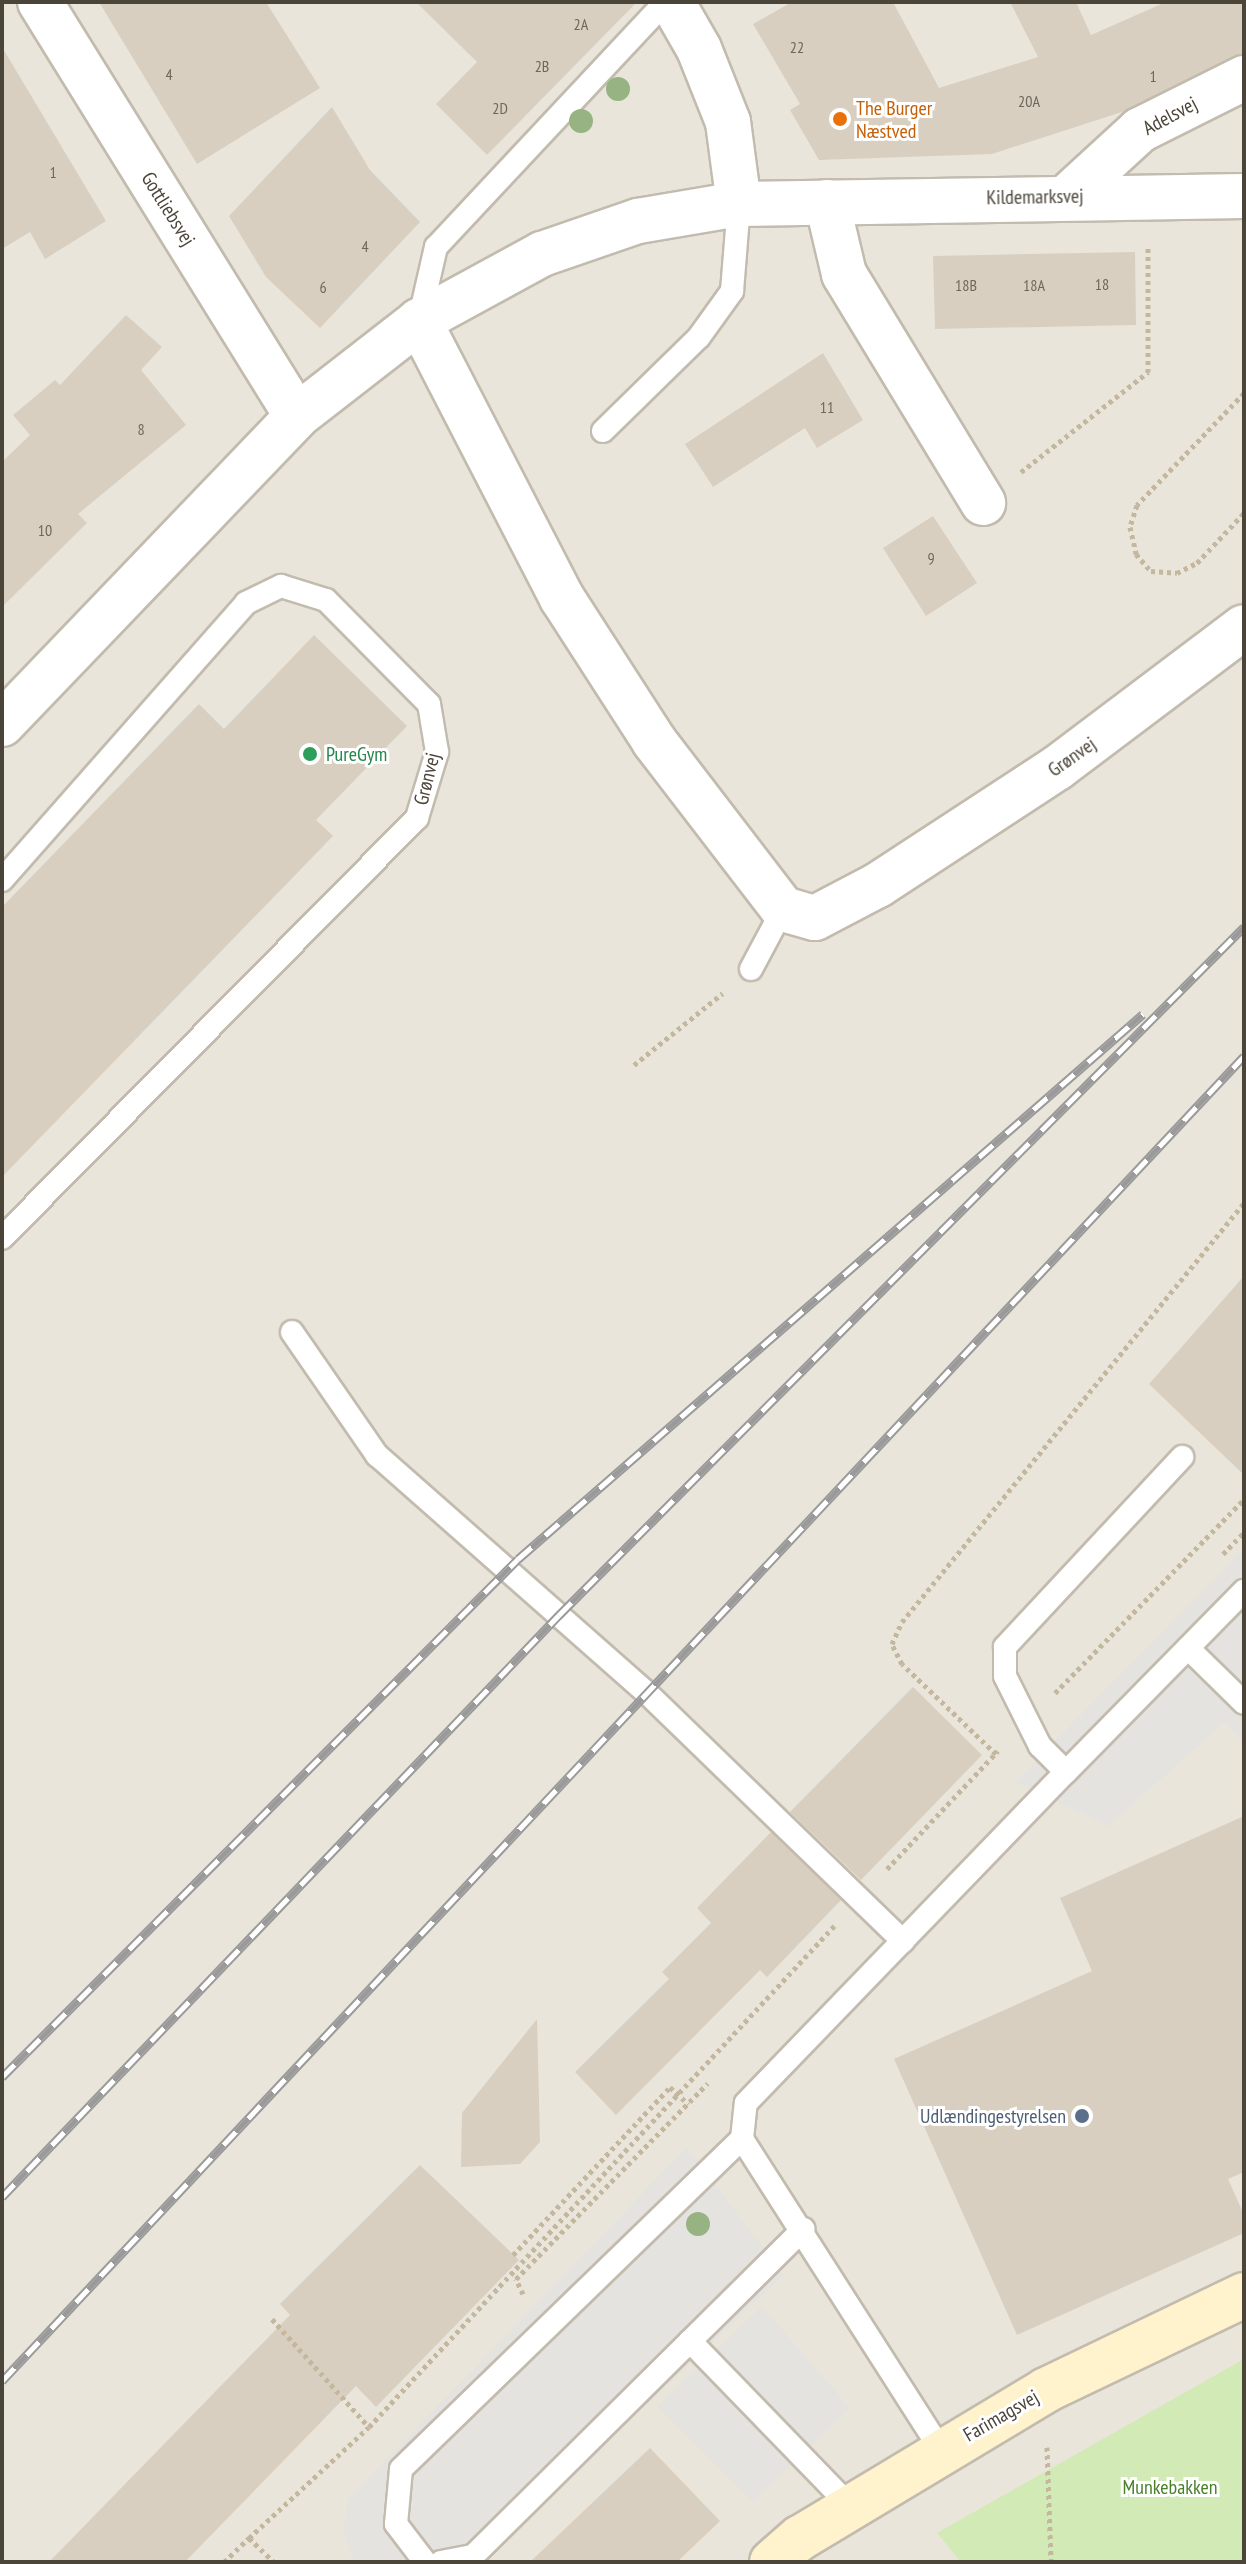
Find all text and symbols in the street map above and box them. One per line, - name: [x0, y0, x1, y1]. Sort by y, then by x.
- house number: 2A: [574, 14, 588, 34]
- house number: 22: [790, 37, 804, 57]
- house number: 2B: [535, 56, 549, 76]
- house number: 4: [165, 64, 173, 84]
- house number: 1: [1149, 66, 1157, 86]
- house number: 20A: [1018, 91, 1040, 111]
- street label: Adelsvej: [1139, 92, 1201, 140]
- place label: The Burger Næstved: [856, 96, 932, 143]
- house number: 2D: [492, 98, 508, 118]
- marker: The Burger Næstved: [831, 110, 849, 128]
- house number: 1: [49, 162, 57, 182]
- street label: Gottliebsvej: [136, 168, 200, 250]
- street label: Kildemarksvej: [986, 184, 1084, 210]
- house number: 4: [361, 236, 369, 256]
- house number: 18: [1095, 274, 1109, 294]
- house number: 18B: [955, 275, 977, 295]
- house number: 18A: [1023, 275, 1045, 295]
- house number: 6: [319, 277, 327, 297]
- house number: 11: [820, 397, 834, 417]
- house number: 8: [137, 419, 145, 439]
- house number: 10: [38, 520, 52, 540]
- house number: 9: [927, 548, 935, 568]
- street label: Grønvej: [1043, 732, 1101, 782]
- place label: PureGym: [326, 742, 387, 766]
- marker: PureGym: [301, 745, 319, 763]
- street label: Grønvej: [409, 750, 445, 808]
- place label: Udlændingestyrelsen: [920, 2104, 1066, 2128]
- marker: Udlændingestyrelsen: [1073, 2107, 1091, 2125]
- street label: Farimagsvej: [959, 2385, 1043, 2447]
- park label: Munkebakken: [1122, 2475, 1218, 2499]

